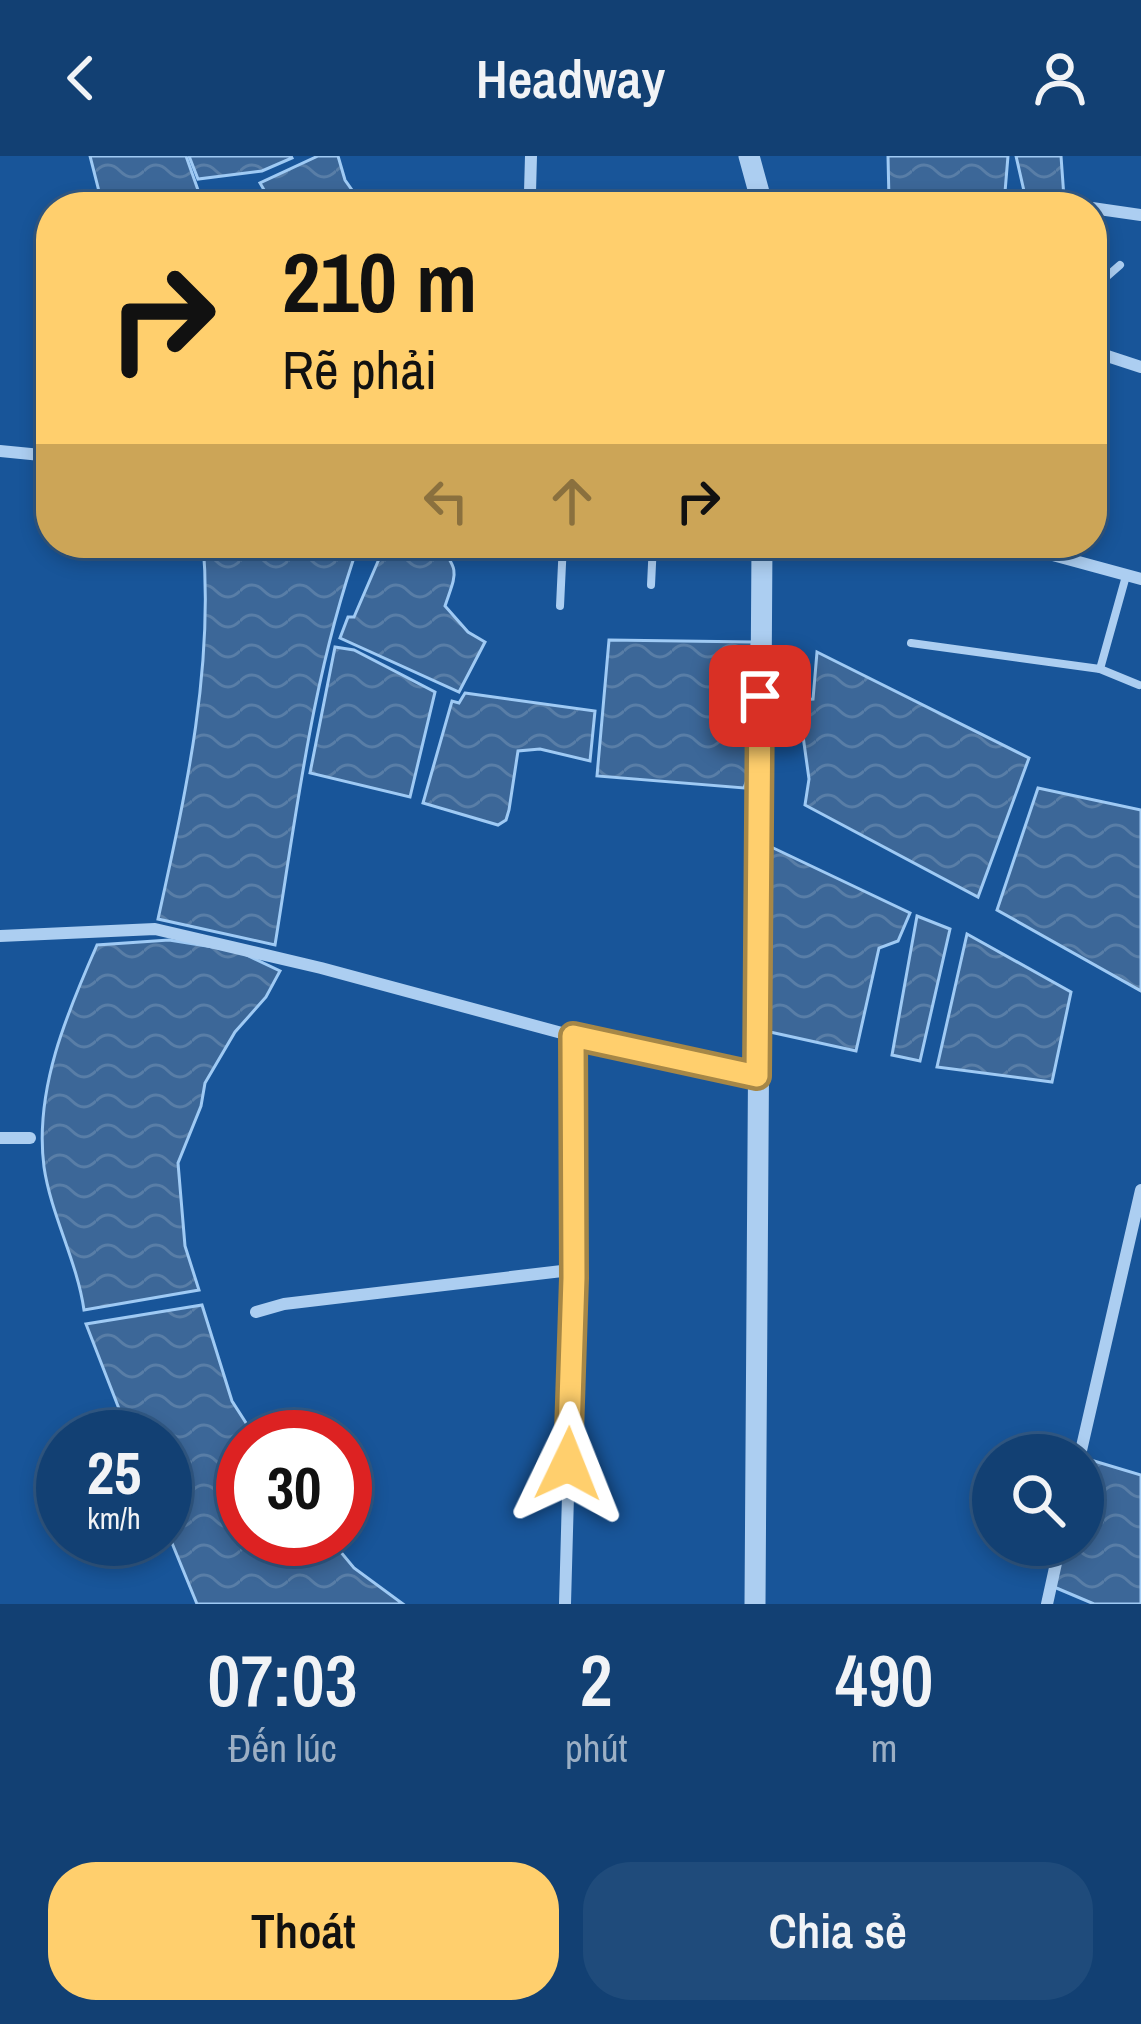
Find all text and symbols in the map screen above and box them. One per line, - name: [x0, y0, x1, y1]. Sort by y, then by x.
- text: Headway: [476, 42, 665, 115]
- icon: back: [48, 45, 114, 111]
- icon: person: [1027, 45, 1093, 111]
- text: 210 m: [282, 225, 477, 338]
- icon: right: [84, 240, 240, 396]
- text: Rẽ phải: [282, 333, 437, 406]
- icon: left: [413, 468, 479, 534]
- icon: ahead: [539, 468, 605, 534]
- icon: right: [665, 468, 731, 534]
- pin: [709, 645, 811, 747]
- icon: arrive: [727, 663, 793, 729]
- position arrow: [505, 1401, 631, 1527]
- speed limit sign: 30: [216, 1410, 372, 1566]
- text: 25: [87, 1432, 141, 1513]
- map controls: [972, 1434, 1104, 1566]
- button: search: [972, 1434, 1104, 1566]
- text: km/h: [87, 1498, 141, 1538]
- text: 07:03: [208, 1631, 357, 1728]
- text: 2: [580, 1631, 613, 1728]
- text: 490: [835, 1631, 933, 1728]
- text: Đến lúc: [228, 1722, 337, 1774]
- text: phút: [565, 1722, 627, 1774]
- text: m: [871, 1722, 897, 1774]
- button: Thoát: [48, 1862, 559, 2000]
- button: Chia sẻ: [583, 1862, 1093, 2000]

